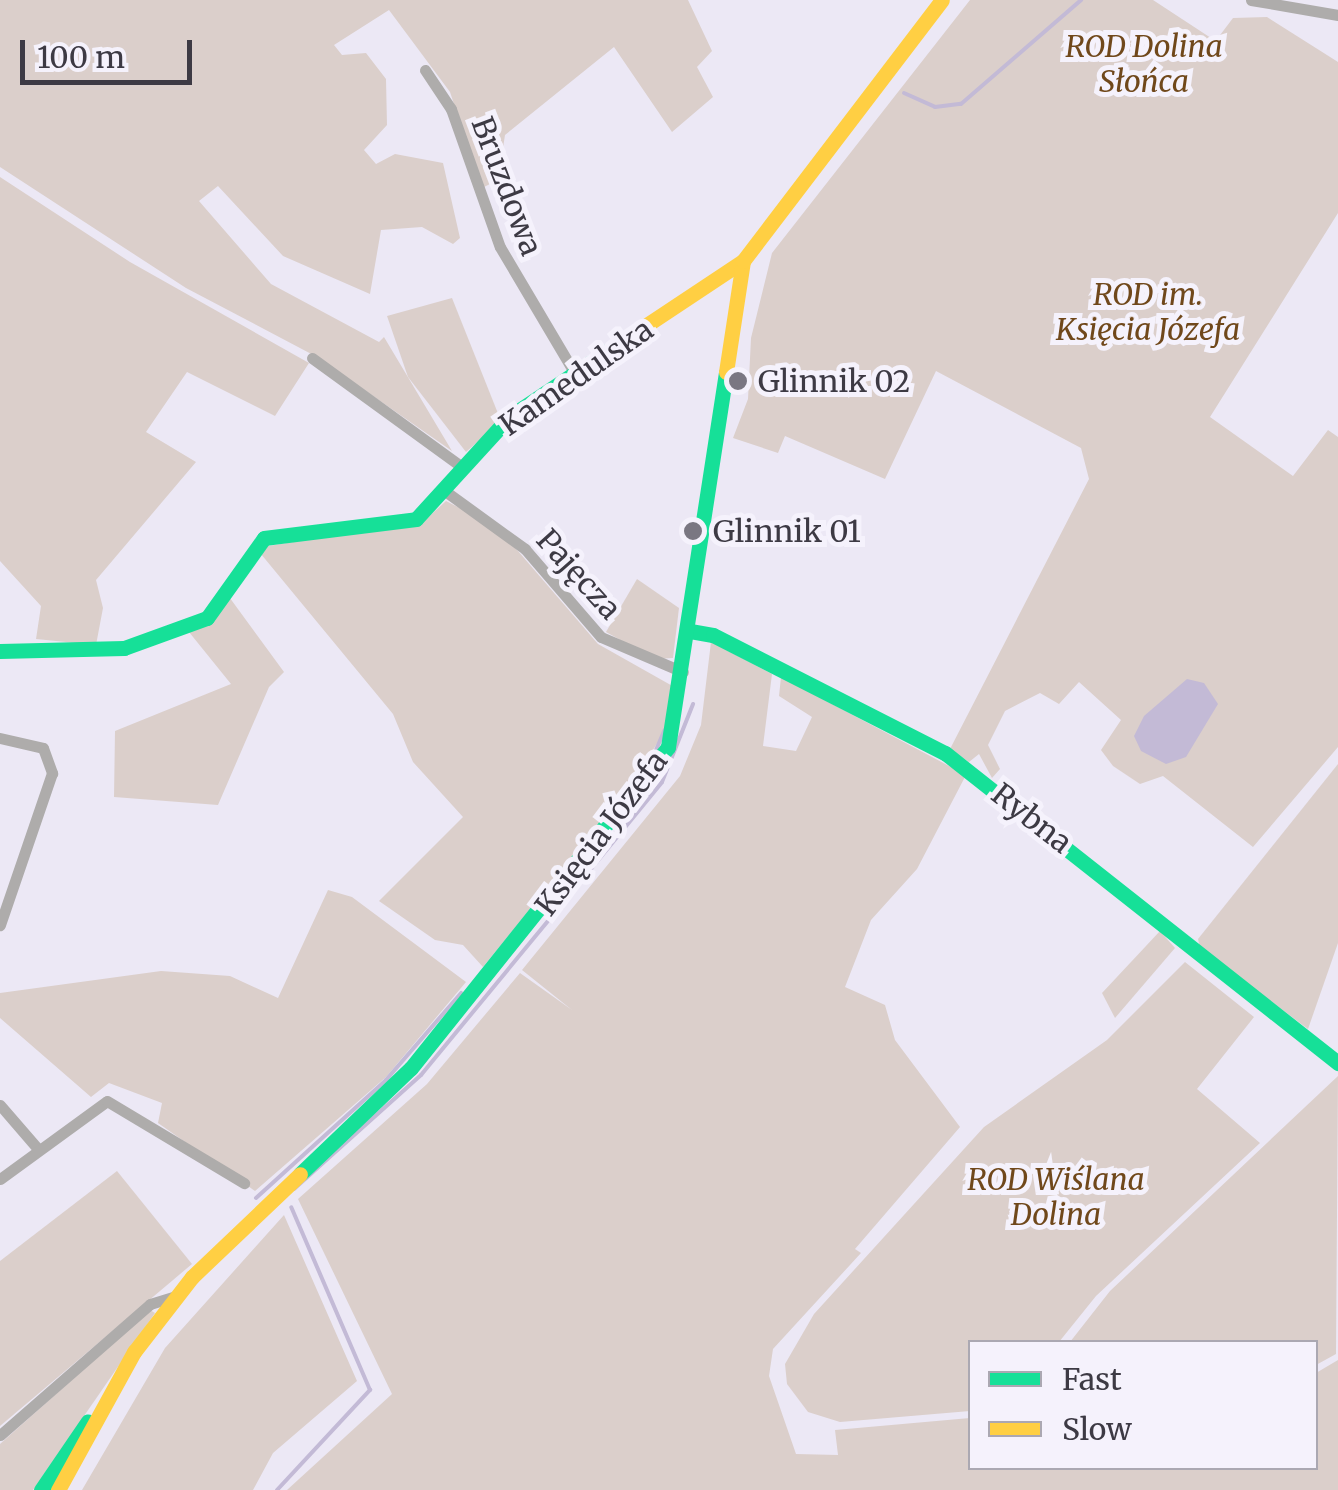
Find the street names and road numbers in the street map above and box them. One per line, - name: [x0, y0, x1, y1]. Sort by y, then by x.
- street label: Bruzdowa: [464, 112, 550, 260]
- street label: Kamedulska: [492, 311, 660, 443]
- street label: Pajęcza: [529, 522, 629, 626]
- street label: Księcia Józefa: [527, 744, 675, 922]
- street label: Rybna: [985, 776, 1079, 860]

